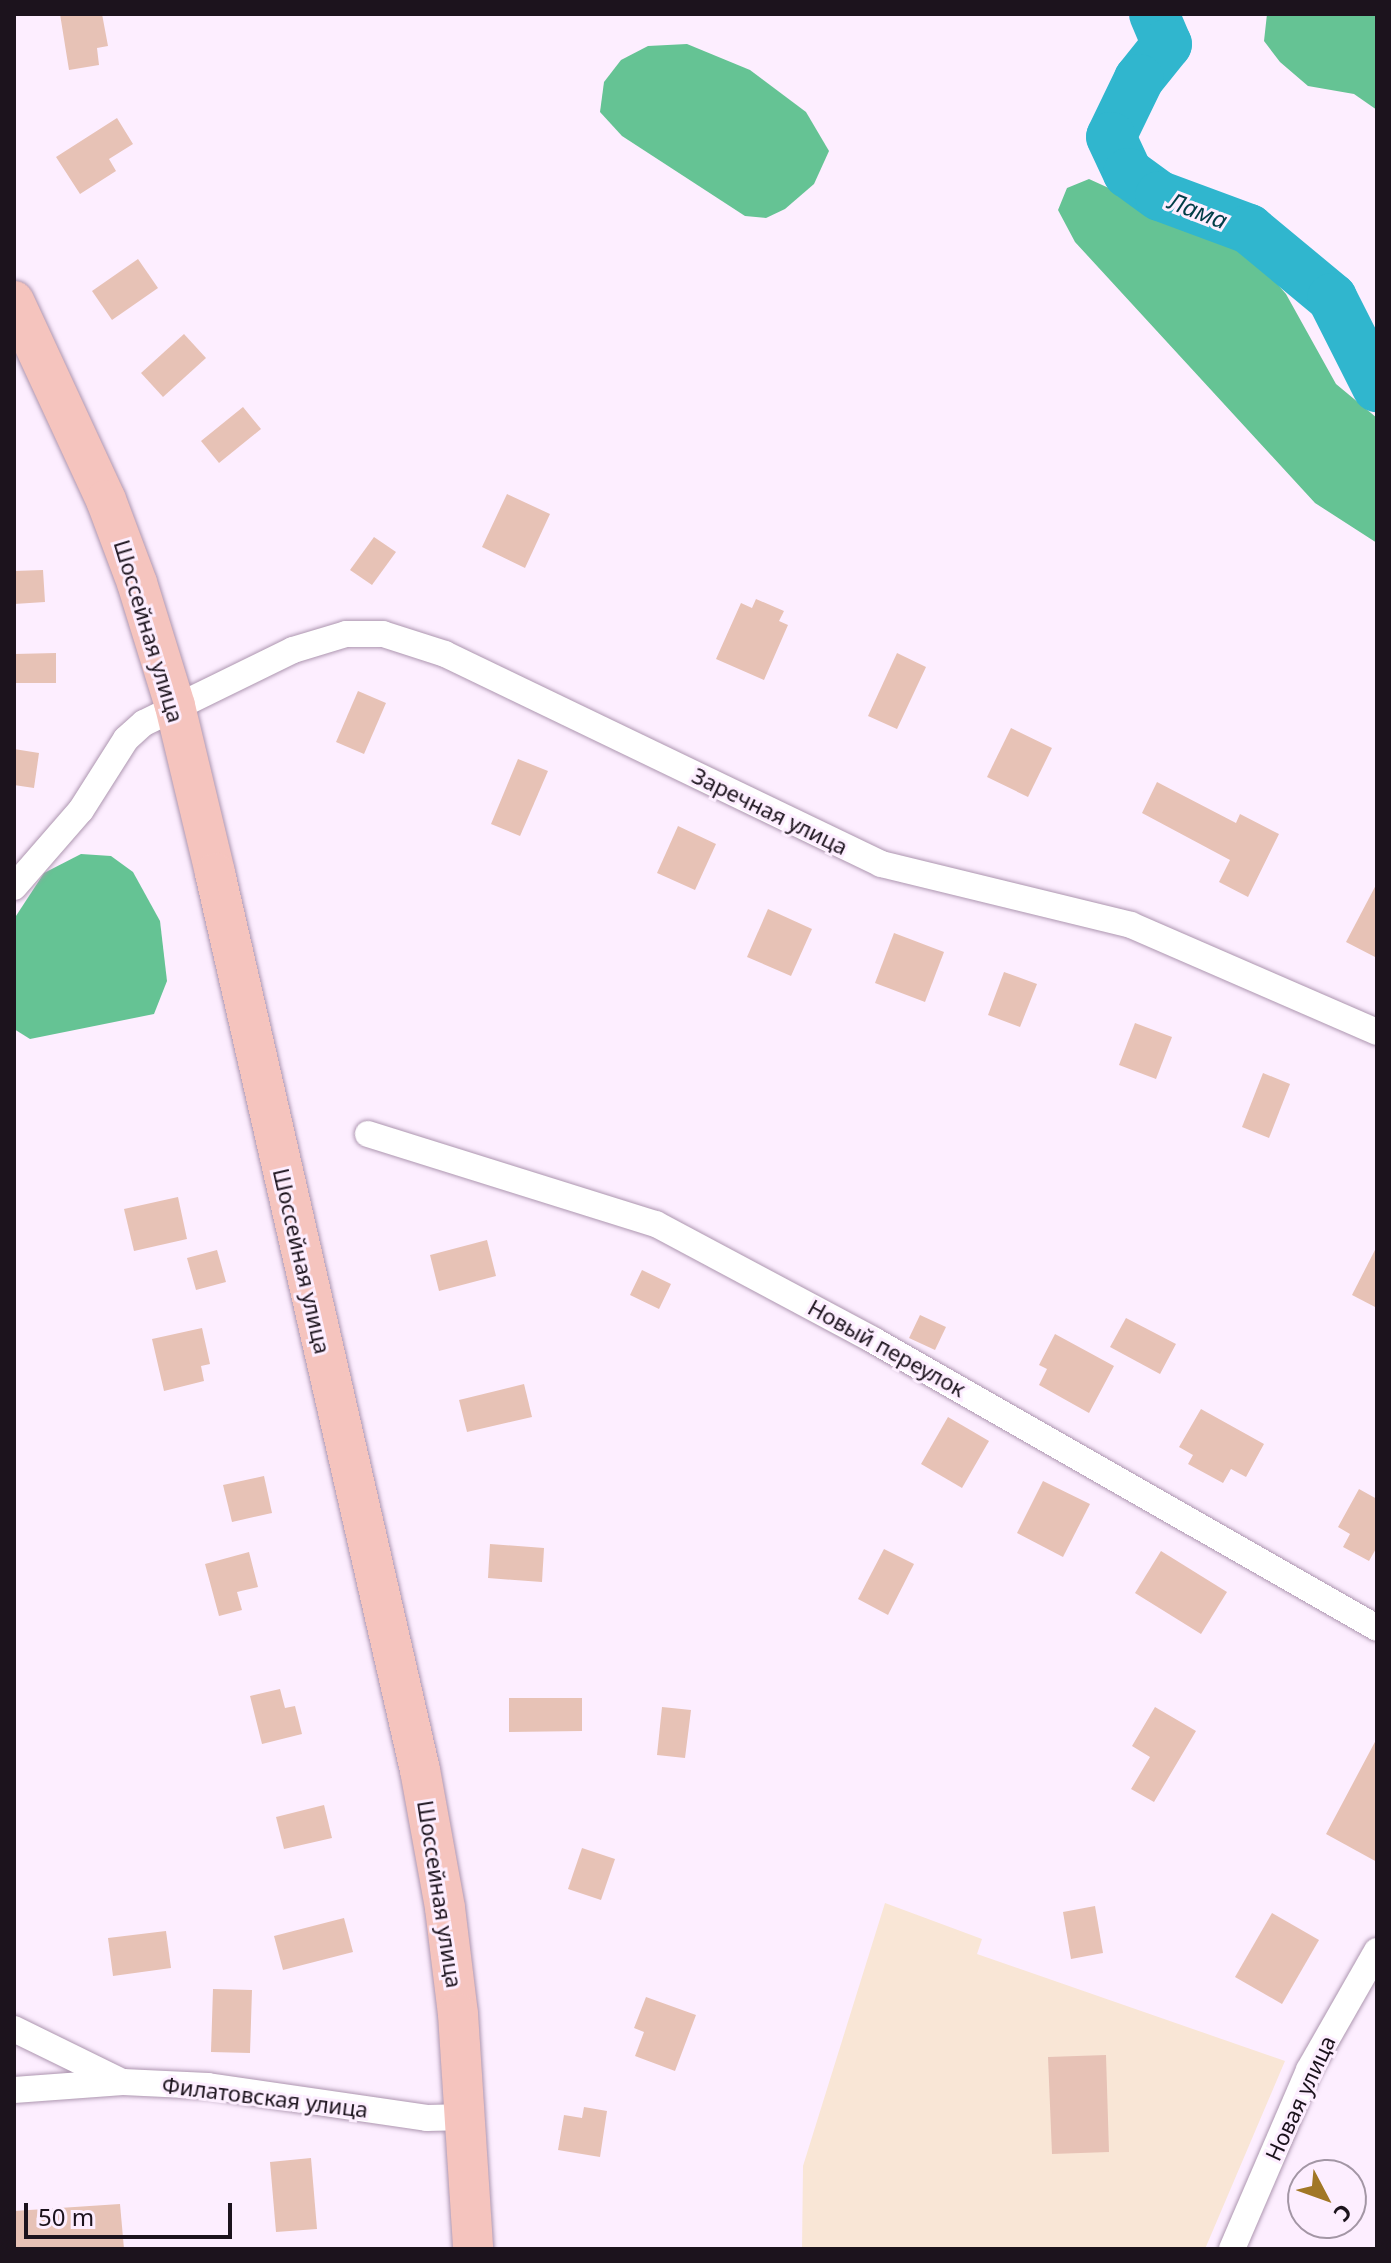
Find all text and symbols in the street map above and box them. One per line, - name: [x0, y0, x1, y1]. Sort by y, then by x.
- water label: Лама: [1164, 186, 1232, 234]
- street label: Шоссейная улица: [109, 537, 189, 725]
- street label: Заречная улица: [688, 762, 852, 860]
- street label: Шоссейная улица: [268, 1166, 336, 1356]
- street label: Новый переулок: [804, 1294, 970, 1402]
- street label: Шоссейная улица: [412, 1798, 468, 1990]
- street label: Новая улица: [1260, 2031, 1340, 2165]
- street label: Филатовская улица: [161, 2071, 369, 2123]
- north arrow: [1287, 2159, 1367, 2239]
- scale bar: [28, 2187, 236, 2237]
- text: С: [1328, 2198, 1360, 2229]
- text: 50 m: [38, 2200, 94, 2233]

